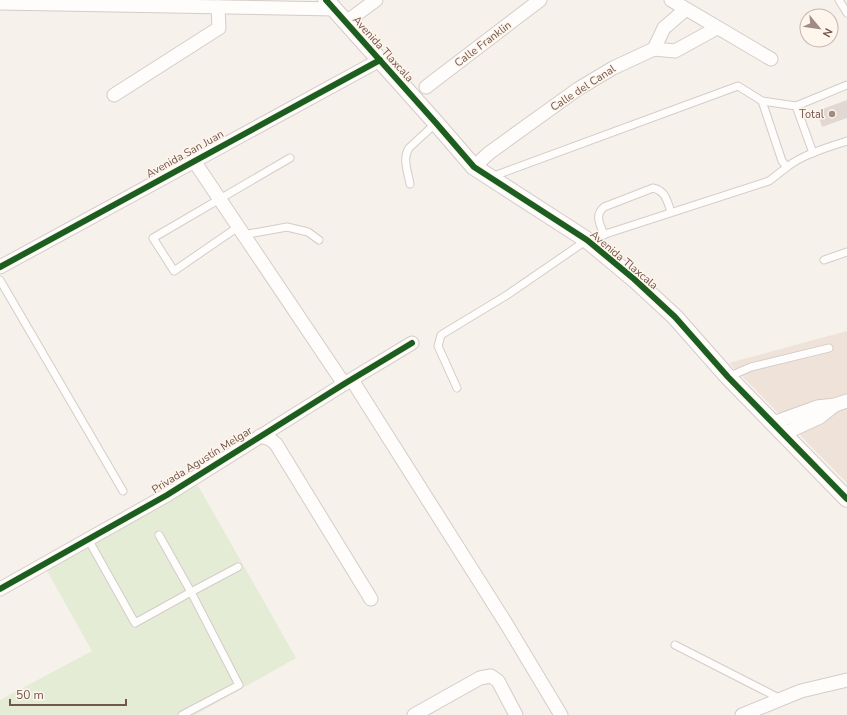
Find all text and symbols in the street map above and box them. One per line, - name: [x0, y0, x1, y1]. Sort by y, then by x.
- north arrow: [799, 8, 839, 48]
- street label: Avenida Tlaxcala: [349, 13, 417, 85]
- street label: Calle Franklin: [451, 18, 515, 70]
- text: N: [819, 25, 836, 40]
- street label: Calle del Canal: [547, 61, 619, 115]
- place label: Total: [799, 107, 825, 122]
- marker: Total: [827, 109, 837, 119]
- street label: Avenida San Juan: [144, 126, 226, 182]
- street label: Avenida Tlaxcala: [587, 227, 661, 293]
- street label: Privada Agustín Melgar: [149, 423, 255, 497]
- scale bar: [10, 681, 126, 707]
- text: 50 m: [16, 687, 44, 703]

